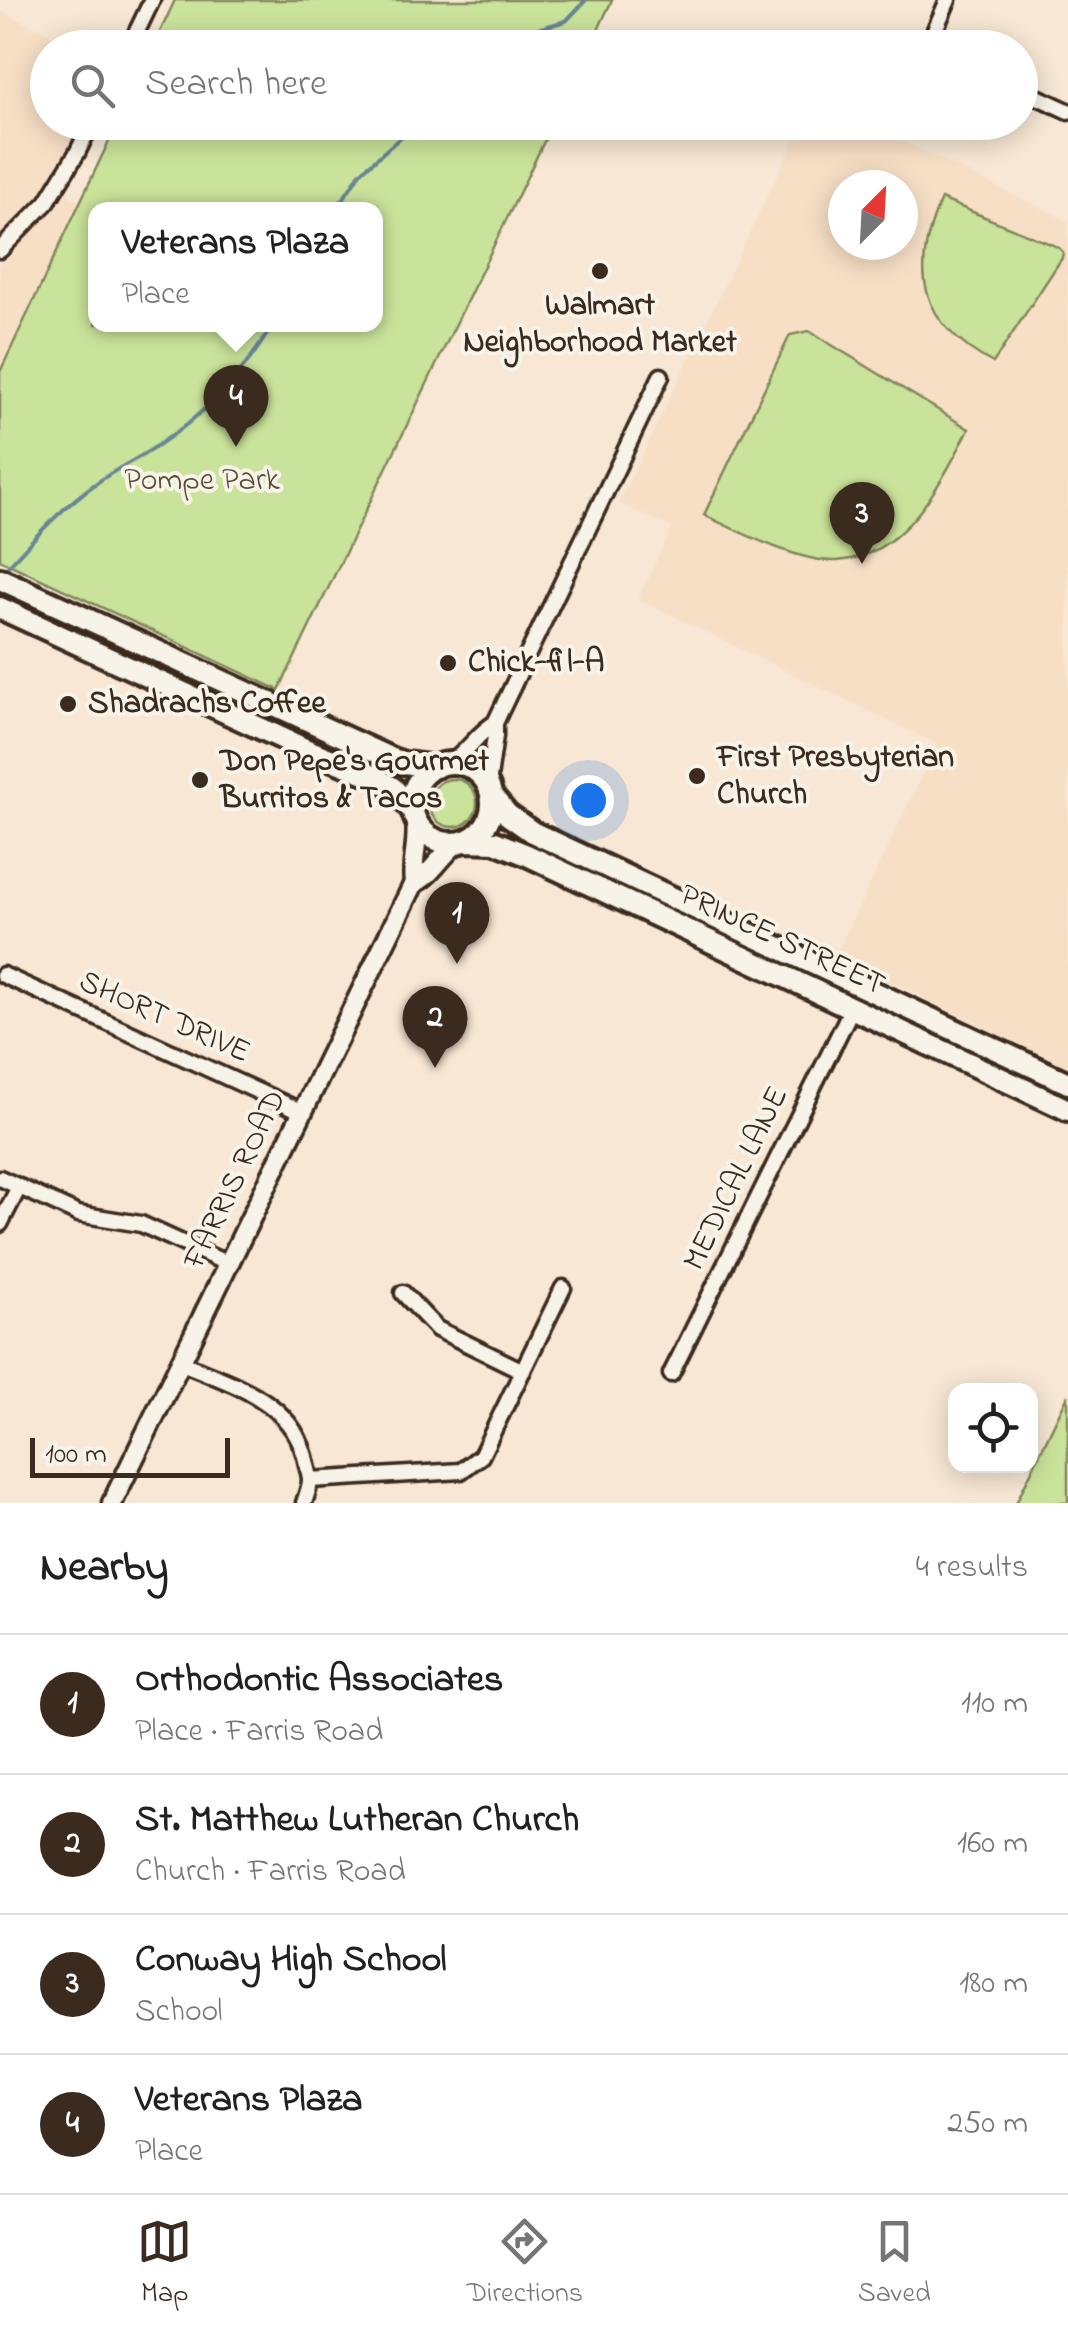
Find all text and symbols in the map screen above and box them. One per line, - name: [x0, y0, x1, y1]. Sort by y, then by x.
- search box: [30, 30, 1038, 140]
- text: Search here: [145, 57, 327, 113]
- icon: search: [65, 58, 120, 113]
- north arrow: [828, 170, 918, 260]
- popup: [88, 202, 383, 332]
- text: Veterans Plaza: [122, 216, 349, 272]
- marker: Walmart Neighborhood Market: [589, 260, 611, 282]
- text: Place: [122, 272, 190, 319]
- place label: Walmart Neighborhood Market: [463, 283, 737, 368]
- pin: 4: [204, 364, 268, 447]
- park label: Pompe Park: [124, 458, 281, 505]
- pin: 3: [830, 482, 894, 564]
- place label: Chick-fil-A: [468, 640, 604, 687]
- marker: Chick-fil-A: [437, 652, 459, 674]
- place label: Shadrachs Coffee: [88, 681, 327, 728]
- marker: Shadrachs Coffee: [57, 693, 79, 715]
- place label: First Presbyterian Church: [715, 735, 954, 819]
- place label: Don Pepe's Gourmet Burritos & Tacos: [218, 739, 489, 823]
- marker: First Presbyterian Church: [686, 765, 708, 787]
- marker: Don Pepe's Gourmet Burritos & Tacos: [189, 769, 211, 791]
- your location: [563, 775, 614, 826]
- street label: PRINCE STREET: [671, 873, 893, 1009]
- pin: 1: [424, 882, 490, 964]
- street label: SHORT DRIVE: [71, 959, 257, 1077]
- pin: 2: [402, 986, 468, 1068]
- street label: MEDICAL LANE: [672, 1079, 802, 1279]
- street label: FARRIS ROAD: [172, 1082, 300, 1278]
- map controls: [948, 1383, 1038, 1473]
- button: locate: [948, 1383, 1038, 1473]
- scale bar: [30, 1433, 230, 1478]
- text: 100 m: [45, 1435, 107, 1476]
- text: Nearby: [40, 1538, 168, 1599]
- text: 4 results: [916, 1545, 1028, 1592]
- text: Orthodontic Associates: [135, 1653, 503, 1709]
- text: 1: [67, 1681, 78, 1728]
- text: 110 m: [961, 1681, 1028, 1728]
- text: Place · Farris Road: [135, 1709, 383, 1756]
- text: St. Matthew Lutheran Church: [135, 1793, 579, 1849]
- text: 2: [65, 1821, 80, 1868]
- text: 160 m: [957, 1821, 1028, 1868]
- text: Church · Farris Road: [135, 1849, 406, 1896]
- text: Conway High School: [135, 1933, 447, 1989]
- text: 3: [66, 1961, 79, 2008]
- text: 180 m: [959, 1961, 1028, 2008]
- text: School: [135, 1989, 223, 2036]
- text: Veterans Plaza: [135, 2073, 363, 2129]
- text: 4: [66, 2101, 79, 2148]
- text: 250 m: [947, 2101, 1028, 2148]
- text: Place: [135, 2129, 203, 2176]
- tab: Map: [137, 2214, 192, 2315]
- tab: Directions: [467, 2214, 583, 2315]
- tab: Saved: [858, 2214, 931, 2315]

